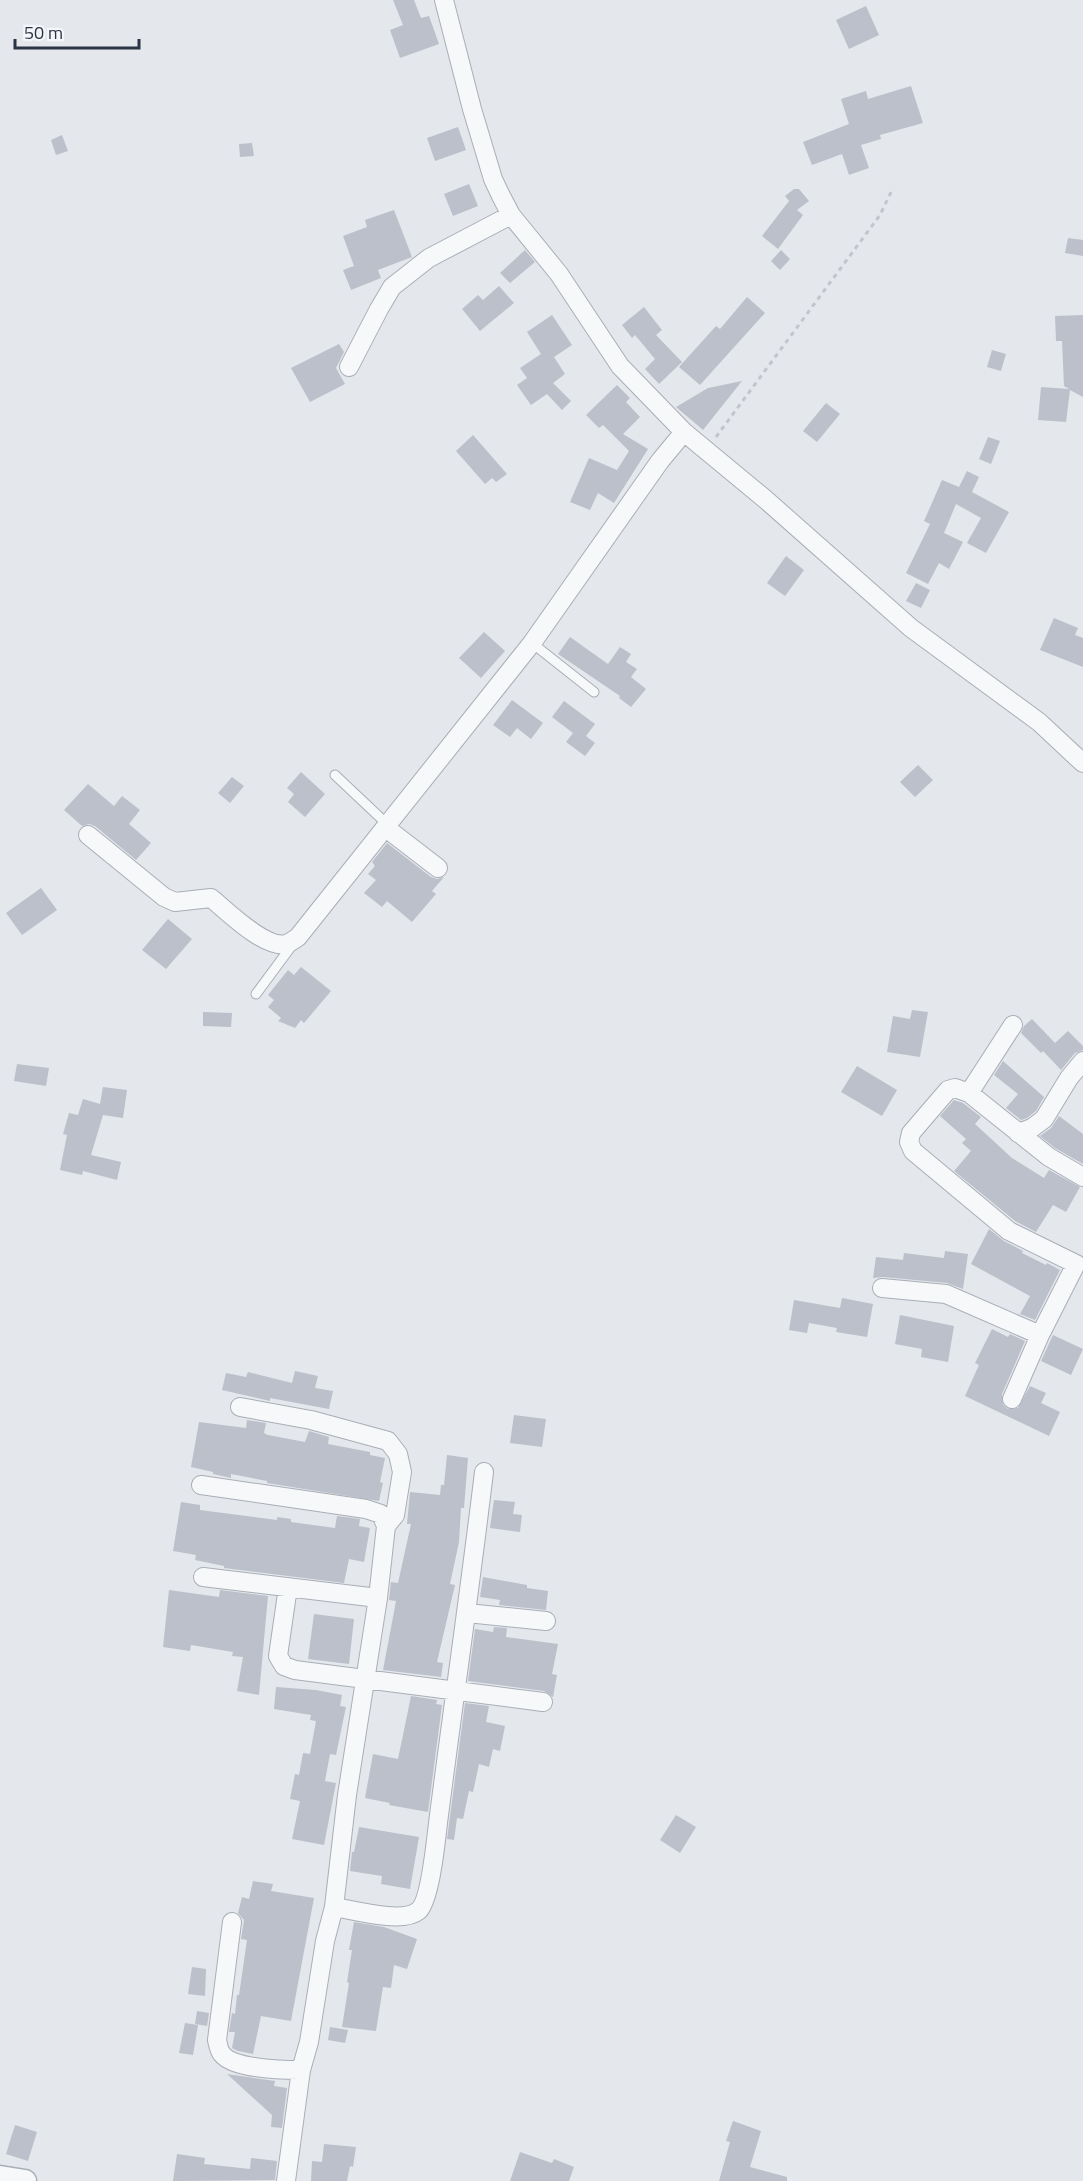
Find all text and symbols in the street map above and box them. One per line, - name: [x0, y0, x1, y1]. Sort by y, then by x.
- scale bar: [15, 12, 140, 50]
- text: 50 m: [24, 19, 63, 46]

